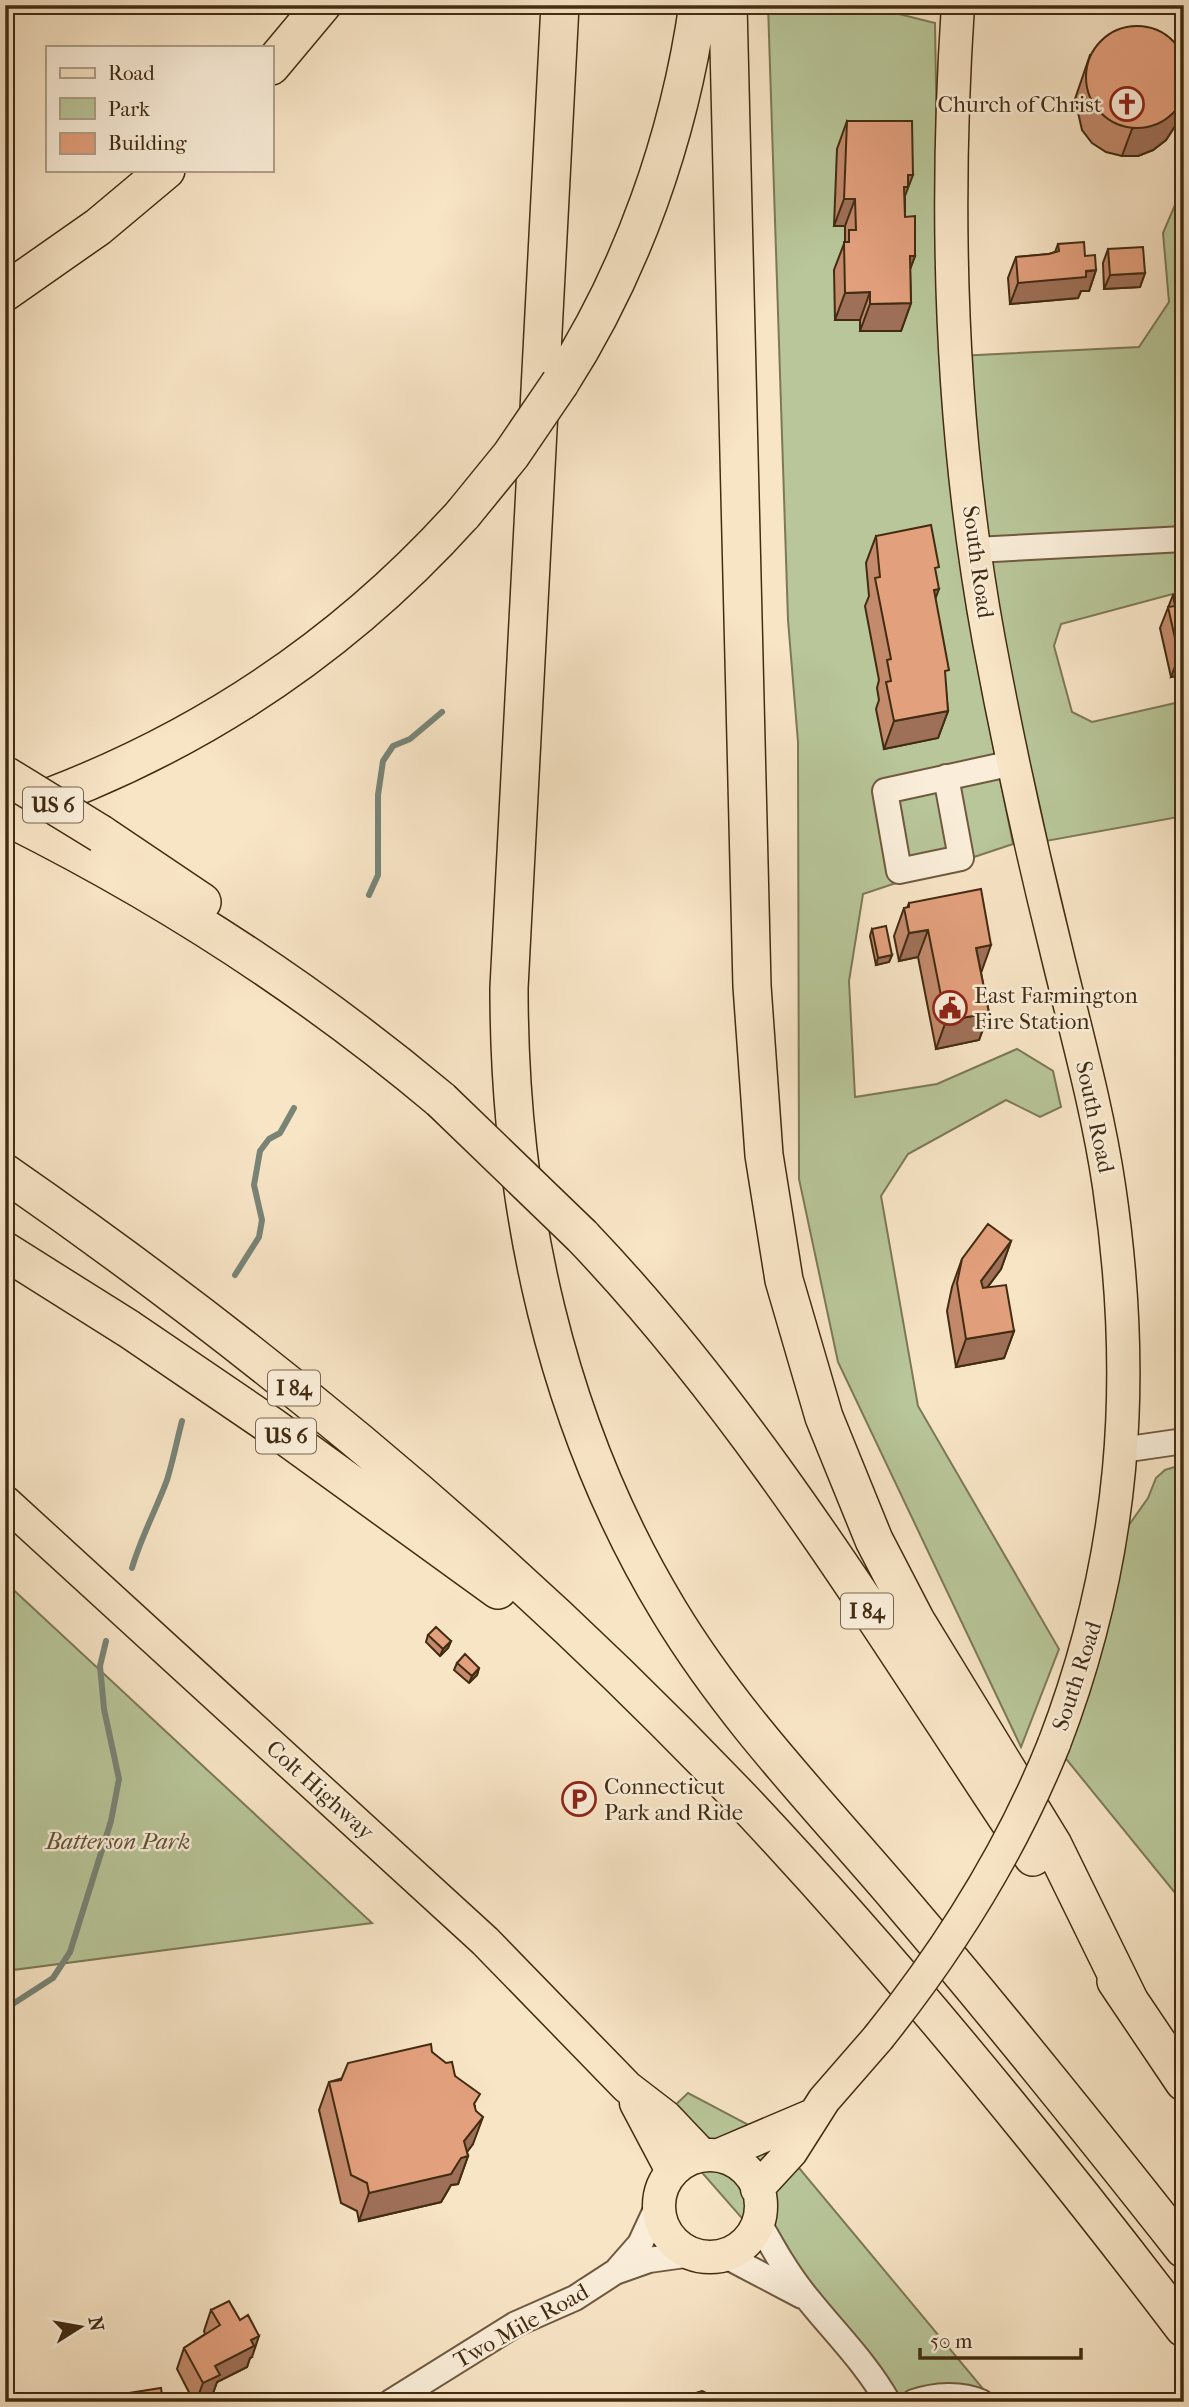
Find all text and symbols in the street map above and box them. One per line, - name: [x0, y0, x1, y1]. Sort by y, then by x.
- legend: [46, 46, 273, 172]
- text: Road: [108, 61, 155, 85]
- church icon: Church of Christ: [1108, 85, 1146, 123]
- place label: Church of Christ: [938, 91, 1102, 118]
- text: Park: [108, 97, 150, 121]
- text: Building: [108, 131, 187, 155]
- street label: South Road: [957, 504, 999, 621]
- road number: US 6: [23, 788, 83, 822]
- place label: East Farmington Fire Station: [974, 982, 1139, 1035]
- public building icon: East Farmington Fire Station: [931, 989, 969, 1027]
- street label: South Road: [1070, 1059, 1120, 1176]
- road number: I 84: [268, 1370, 320, 1406]
- road number: US 6: [256, 1418, 316, 1454]
- road number: I 84: [841, 1594, 893, 1628]
- street label: South Road: [1047, 1617, 1108, 1734]
- street label: Colt Highway: [261, 1735, 380, 1846]
- place label: Connecticut Park and Ride: [604, 1773, 743, 1826]
- parking icon: Connecticut Park and Ride: [560, 1780, 598, 1818]
- park label: Batterson Park: [44, 1828, 190, 1855]
- street label: Two Mile Road: [449, 2278, 593, 2374]
- north arrow: [46, 2292, 116, 2362]
- text: N: [84, 2315, 108, 2334]
- scale bar: [920, 2316, 1080, 2360]
- text: 50 m: [930, 2329, 973, 2353]

